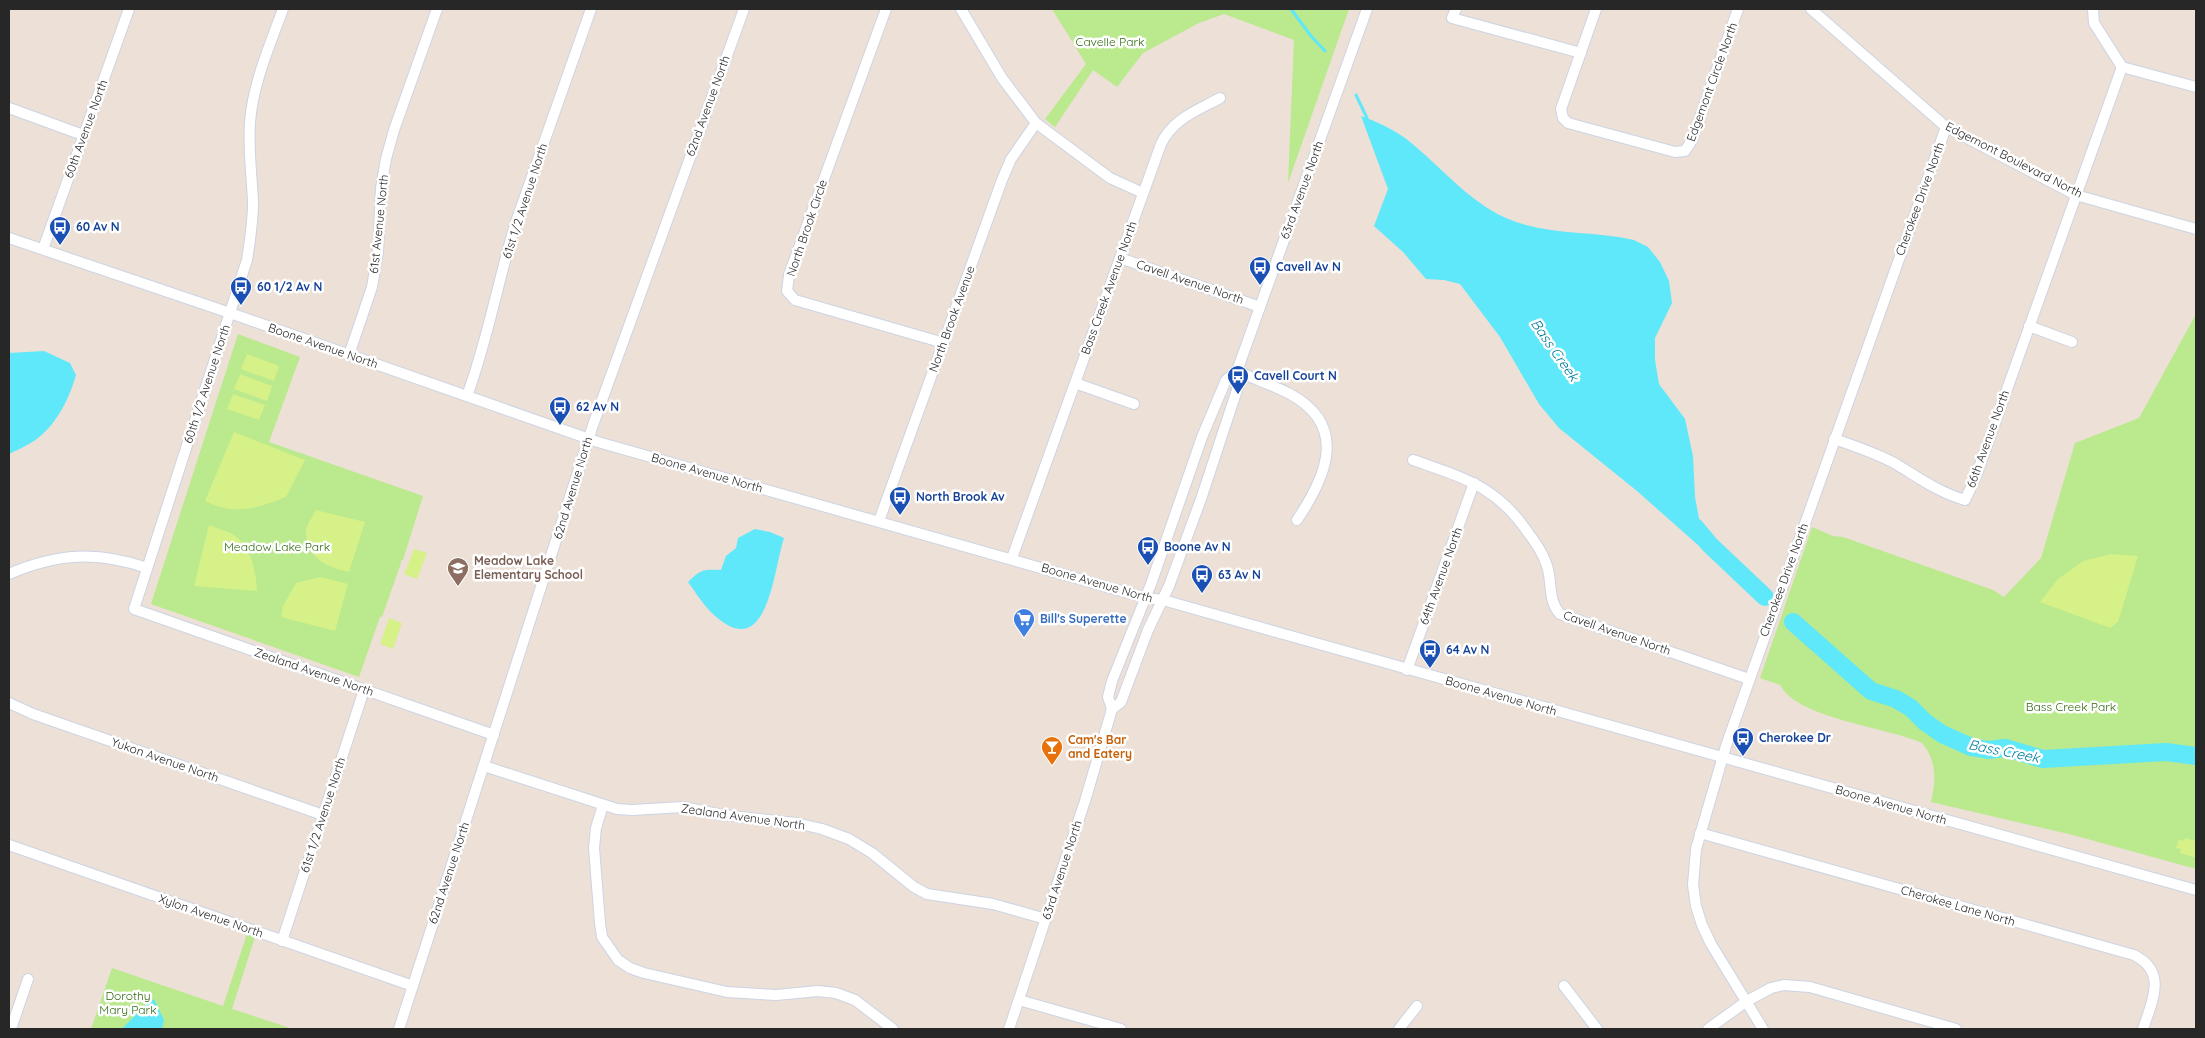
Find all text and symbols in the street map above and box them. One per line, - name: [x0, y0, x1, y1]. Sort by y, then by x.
- street label: Edgemont Circle North: [1683, 20, 1740, 143]
- park label: Cavelle Park: [1076, 34, 1144, 49]
- street label: 62nd Avenue North: [682, 53, 733, 158]
- street label: 60th Avenue North: [61, 78, 110, 180]
- street label: Edgemont Boulevard North: [1943, 118, 2085, 201]
- street label: 63rd Avenue North: [1277, 139, 1326, 241]
- street label: Cherokee Drive North: [1892, 140, 1947, 258]
- street label: 61st 1/2 Avenue North: [499, 141, 550, 260]
- street label: 61st Avenue North: [366, 174, 391, 274]
- street label: North Brook Circle: [783, 177, 830, 278]
- bus stop icon: 60 Av N: [48, 215, 72, 246]
- place label: 60 Av N: [76, 219, 120, 234]
- street label: Bass Creek Avenue North: [1077, 219, 1140, 357]
- bus stop icon: Cavell Av N: [1248, 255, 1272, 286]
- street label: Cavell Avenue North: [1134, 256, 1246, 307]
- place label: Cavell Av N: [1276, 259, 1341, 274]
- street label: North Brook Avenue: [925, 263, 978, 374]
- bus stop icon: 60 1/2 Av N: [229, 275, 253, 306]
- place label: 60 1/2 Av N: [257, 279, 322, 294]
- water label: Bass Creek: [1527, 315, 1584, 386]
- street label: Boone Avenue North: [266, 320, 380, 371]
- street label: 60th 1/2 Avenue North: [180, 322, 233, 445]
- bus stop icon: Cavell Court N: [1226, 364, 1250, 395]
- place label: Cavell Court N: [1254, 368, 1337, 383]
- street label: 66th Avenue North: [1963, 388, 2012, 490]
- bus stop icon: 62 Av N: [548, 395, 572, 426]
- place label: 62 Av N: [576, 399, 619, 414]
- street label: 62nd Avenue North: [550, 435, 595, 541]
- street label: Boone Avenue North: [650, 449, 765, 496]
- bus stop icon: North Brook Av: [888, 485, 912, 516]
- place label: North Brook Av: [916, 489, 1005, 504]
- street label: Cherokee Drive North: [1756, 521, 1811, 639]
- street label: 64th Avenue North: [1416, 525, 1465, 627]
- bus stop icon: Boone Av N: [1136, 535, 1160, 566]
- park label: Meadow Lake Park: [224, 539, 330, 554]
- place label: Boone Av N: [1164, 539, 1231, 554]
- place label: Meadow Lake Elementary School: [474, 553, 583, 582]
- school or university icon: Meadow Lake Elementary School: [446, 556, 470, 587]
- street label: Boone Avenue North: [1040, 559, 1155, 606]
- bus stop icon: 63 Av N: [1190, 563, 1214, 594]
- place label: 63 Av N: [1218, 567, 1261, 582]
- supermarket icon: Bill's Superette: [1012, 607, 1036, 638]
- street label: Cavell Avenue North: [1561, 607, 1673, 658]
- place label: Bill's Superette: [1040, 611, 1127, 626]
- bus stop icon: 64 Av N: [1418, 638, 1442, 669]
- place label: 64 Av N: [1446, 642, 1489, 657]
- street label: Zealand Avenue North: [253, 644, 376, 699]
- street label: Boone Avenue North: [1444, 672, 1559, 719]
- park label: Bass Creek Park: [2026, 699, 2116, 714]
- bus stop icon: Cherokee Dr: [1731, 726, 1755, 757]
- place label: Cherokee Dr: [1759, 730, 1831, 745]
- place label: Cam's Bar and Eatery: [1068, 732, 1132, 761]
- street label: Yukon Avenue North: [109, 734, 221, 785]
- bar icon: Cam's Bar and Eatery: [1040, 735, 1064, 766]
- water label: Bass Creek: [1967, 735, 2043, 767]
- street label: 61st 1/2 Avenue North: [297, 755, 348, 874]
- street label: Boone Avenue North: [1834, 781, 1949, 828]
- street label: Zealand Avenue North: [680, 800, 806, 833]
- street label: 63rd Avenue North: [1038, 818, 1085, 921]
- street label: 62nd Avenue North: [425, 820, 472, 926]
- street label: Cherokee Lane North: [1899, 882, 2017, 929]
- street label: Xylon Avenue North: [157, 891, 265, 940]
- park label: Dorothy Mary Park: [99, 988, 157, 1017]

